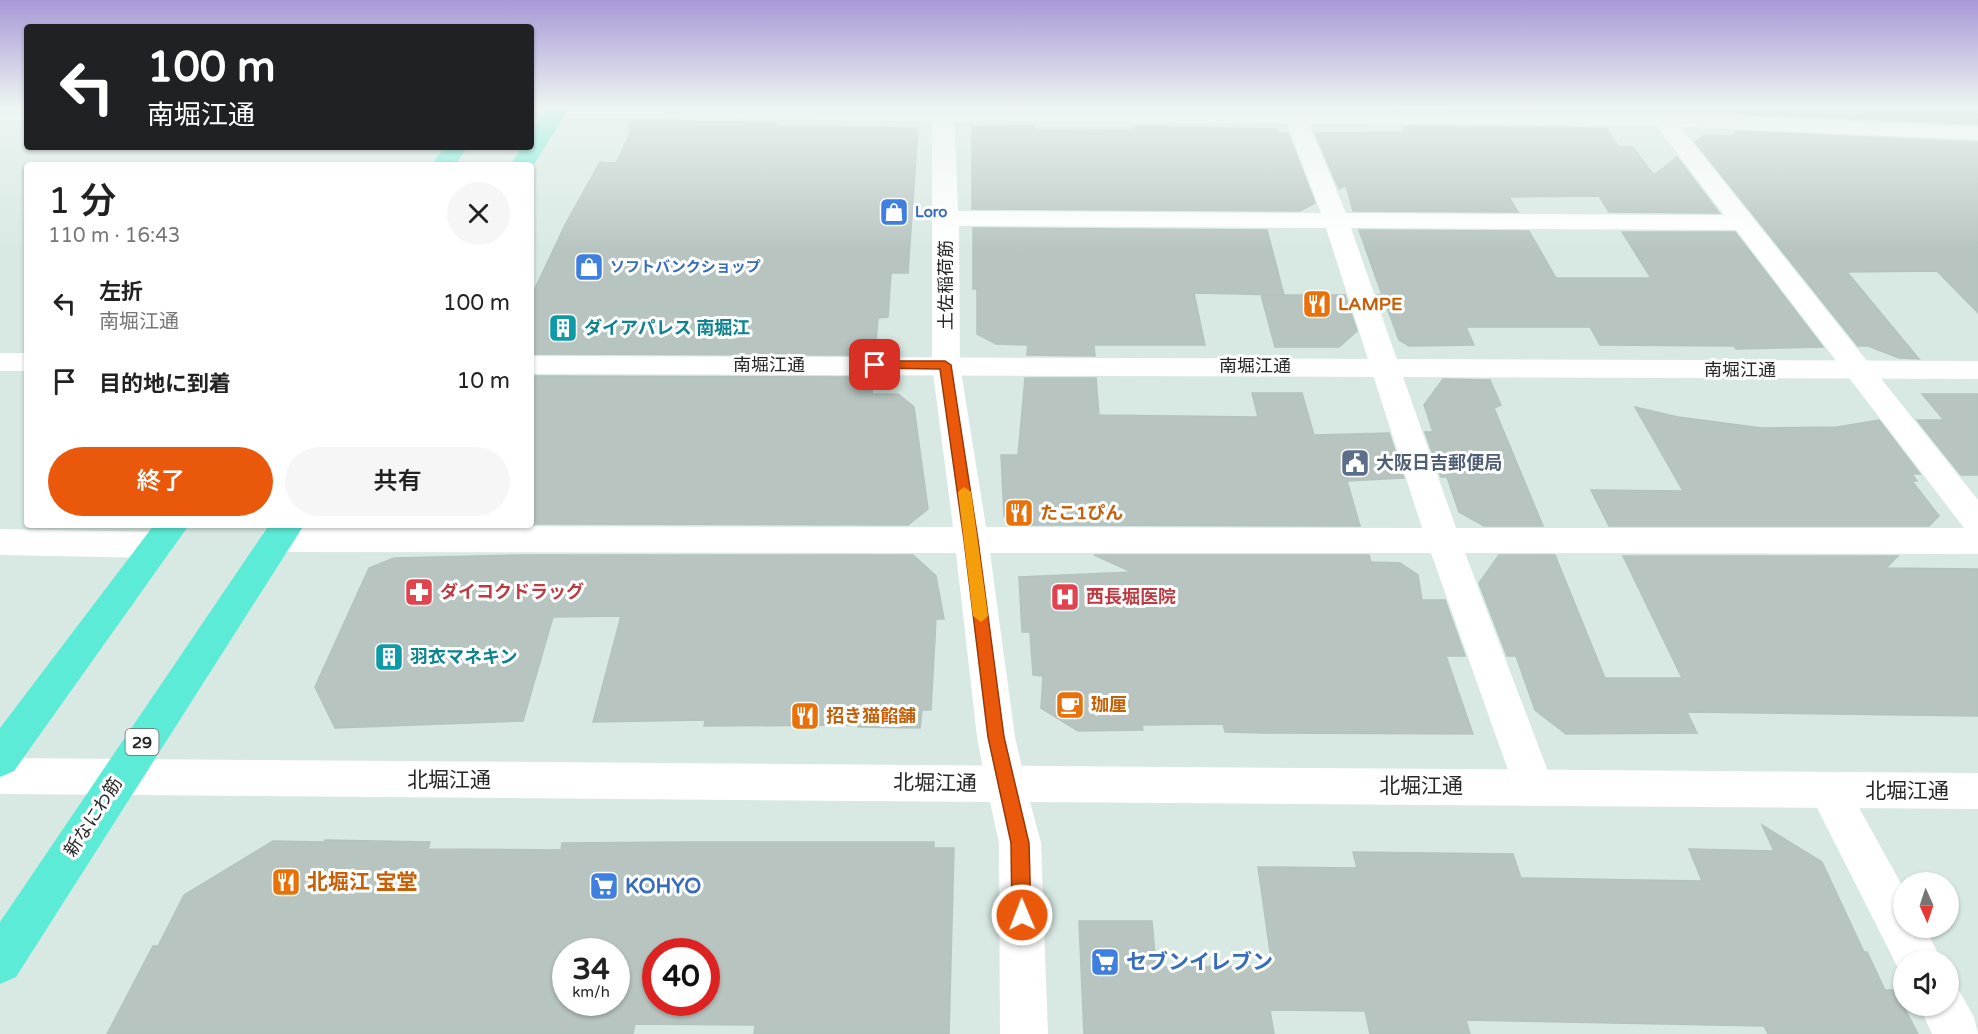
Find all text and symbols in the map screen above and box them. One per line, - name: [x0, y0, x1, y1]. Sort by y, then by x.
- text: 100 m: [147, 42, 276, 93]
- icon: left: [48, 48, 126, 126]
- text: 南堀江通: [147, 99, 255, 132]
- text: 1 分: [48, 180, 116, 223]
- button: close: [447, 182, 510, 245]
- shop icon: Loro: [878, 196, 910, 228]
- place label: Loro: [915, 203, 947, 221]
- text: 110 m · 16:43: [48, 224, 180, 248]
- street label: 土佐稲荷筋: [935, 240, 957, 330]
- shop icon: ソフトバンクショップ: [573, 251, 605, 283]
- place label: ソフトバンクショップ: [610, 258, 761, 276]
- text: 左折: [99, 279, 143, 305]
- icon: left: [48, 287, 81, 320]
- restaurant icon: LAMPE: [1301, 288, 1333, 320]
- text: 100 m: [443, 290, 510, 316]
- place label: LAMPE: [1338, 293, 1402, 315]
- text: 南堀江通: [99, 310, 179, 334]
- building icon: ダイアパレス 南堀江: [547, 312, 579, 344]
- place label: ダイアパレス 南堀江: [584, 317, 750, 339]
- pin: [849, 339, 900, 390]
- icon: arrive: [858, 348, 891, 381]
- street label: 南堀江通: [733, 354, 805, 376]
- street label: 南堀江通: [1219, 355, 1291, 377]
- street label: 南堀江通: [1704, 359, 1776, 381]
- icon: arrive: [48, 365, 81, 398]
- text: 10 m: [456, 368, 510, 394]
- text: 目的地に到着: [99, 371, 231, 397]
- button: 終了: [48, 447, 273, 516]
- button: 共有: [285, 447, 510, 516]
- public building icon: 大阪日吉郵便局: [1339, 447, 1371, 479]
- place label: 大阪日吉郵便局: [1376, 452, 1502, 474]
- restaurant icon: たこ1ぴん: [1003, 497, 1035, 529]
- place label: たこ1ぴん: [1040, 502, 1123, 524]
- pharmacy icon: ダイコクドラッグ: [403, 576, 435, 608]
- place label: ダイコクドラッグ: [440, 581, 584, 603]
- hospital icon: 西長堀医院: [1049, 581, 1081, 613]
- place label: 西長堀医院: [1086, 586, 1176, 608]
- building icon: 羽衣マネキン: [373, 641, 405, 673]
- place label: 羽衣マネキン: [410, 646, 517, 668]
- cafe icon: 珈厘: [1054, 689, 1086, 721]
- place label: 珈厘: [1091, 694, 1127, 716]
- restaurant icon: 招き猫餡舗: [789, 700, 821, 732]
- place label: 招き猫餡舗: [826, 705, 916, 727]
- road number: 29: [126, 729, 158, 755]
- street label: 北堀江通: [407, 768, 491, 793]
- street label: 北堀江通: [893, 770, 977, 797]
- street label: 新なにわ筋: [59, 773, 127, 861]
- street label: 北堀江通: [1379, 774, 1463, 799]
- street label: 北堀江通: [1865, 779, 1949, 804]
- restaurant icon: 北堀江 宝堂: [270, 866, 302, 898]
- place label: 北堀江 宝堂: [307, 870, 417, 895]
- supermarket icon: KOHYO: [588, 870, 620, 902]
- north arrow: [1893, 872, 1959, 938]
- map controls: [1893, 872, 1959, 1016]
- place label: KOHYO: [625, 874, 701, 899]
- position arrow: [990, 883, 1054, 947]
- speed limit sign: 40: [642, 938, 720, 1016]
- supermarket icon: セブンイレブン: [1089, 946, 1121, 978]
- place label: セブンイレブン: [1126, 950, 1273, 975]
- button: sound: [1893, 950, 1959, 1016]
- text: 34: [572, 951, 610, 988]
- text: km/h: [572, 983, 610, 1001]

